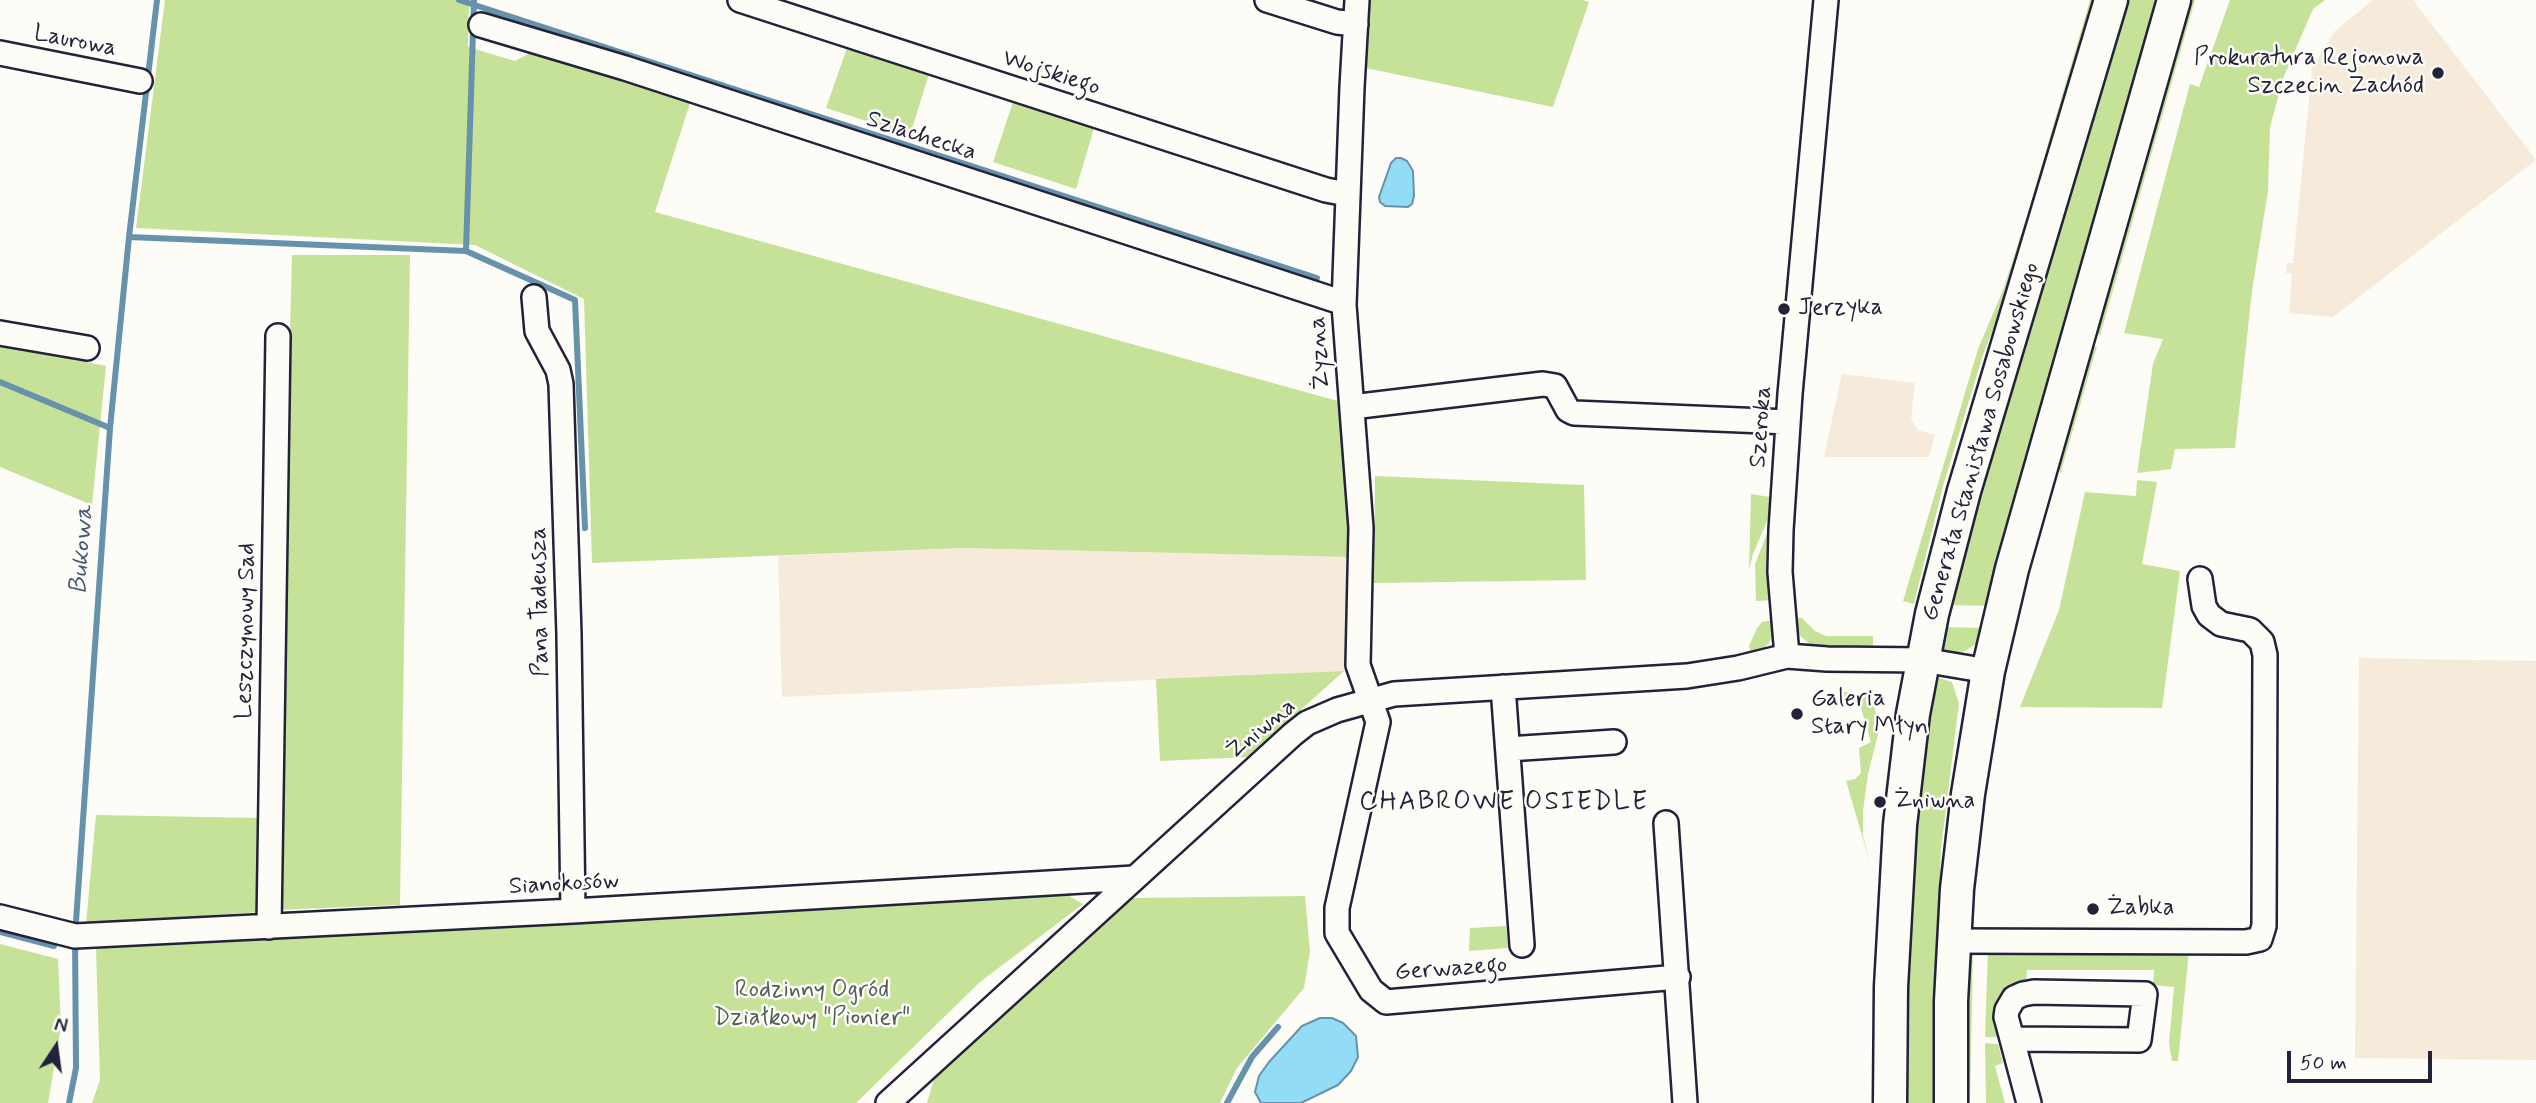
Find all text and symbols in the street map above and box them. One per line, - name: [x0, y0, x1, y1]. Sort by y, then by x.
- street label: Laurowa: [31, 20, 119, 64]
- street label: Wojskiego: [999, 45, 1103, 103]
- place label: Prokuratura Rejonowa Szczecin Zachód: [2194, 45, 2424, 101]
- marker: Prokuratura Rejonowa Szczecin Zachód: [2430, 65, 2446, 81]
- street label: Szlachecka: [862, 106, 980, 168]
- street label: Generała Stanisława Sosabowskiego: [1917, 259, 2047, 625]
- place label: Jerzyka: [1798, 295, 1883, 323]
- marker: Jerzyka: [1776, 301, 1792, 317]
- street label: Żyzna: [1304, 315, 1338, 391]
- street label: Szeroka: [1745, 385, 1779, 469]
- water label: Bukowa: [64, 505, 102, 595]
- street label: Pana Tadeusza: [525, 527, 557, 677]
- street label: Leszczynowy Sad: [231, 542, 263, 720]
- place label: Galeria Stary Młyn: [1811, 686, 1928, 742]
- street label: Żniwna: [1221, 693, 1303, 767]
- marker: Galeria Stary Młyn: [1789, 706, 1805, 722]
- district label: CHABROWE OSIEDLE: [1364, 788, 1644, 820]
- place label: Żniwna: [1894, 788, 1975, 816]
- marker: Żniwna: [1872, 794, 1888, 810]
- street label: Sianokosów: [508, 868, 620, 902]
- place label: Żabka: [2107, 895, 2175, 923]
- marker: Żabka: [2085, 901, 2101, 917]
- street label: Gerwazego: [1394, 952, 1508, 988]
- park label: Rodzinny Ogród Działkowy "Pionier": [714, 977, 910, 1033]
- north arrow: [21, 1012, 91, 1082]
- text: N: [52, 1012, 70, 1040]
- scale bar: [2291, 1036, 2436, 1080]
- text: 50 m: [2300, 1049, 2347, 1077]

